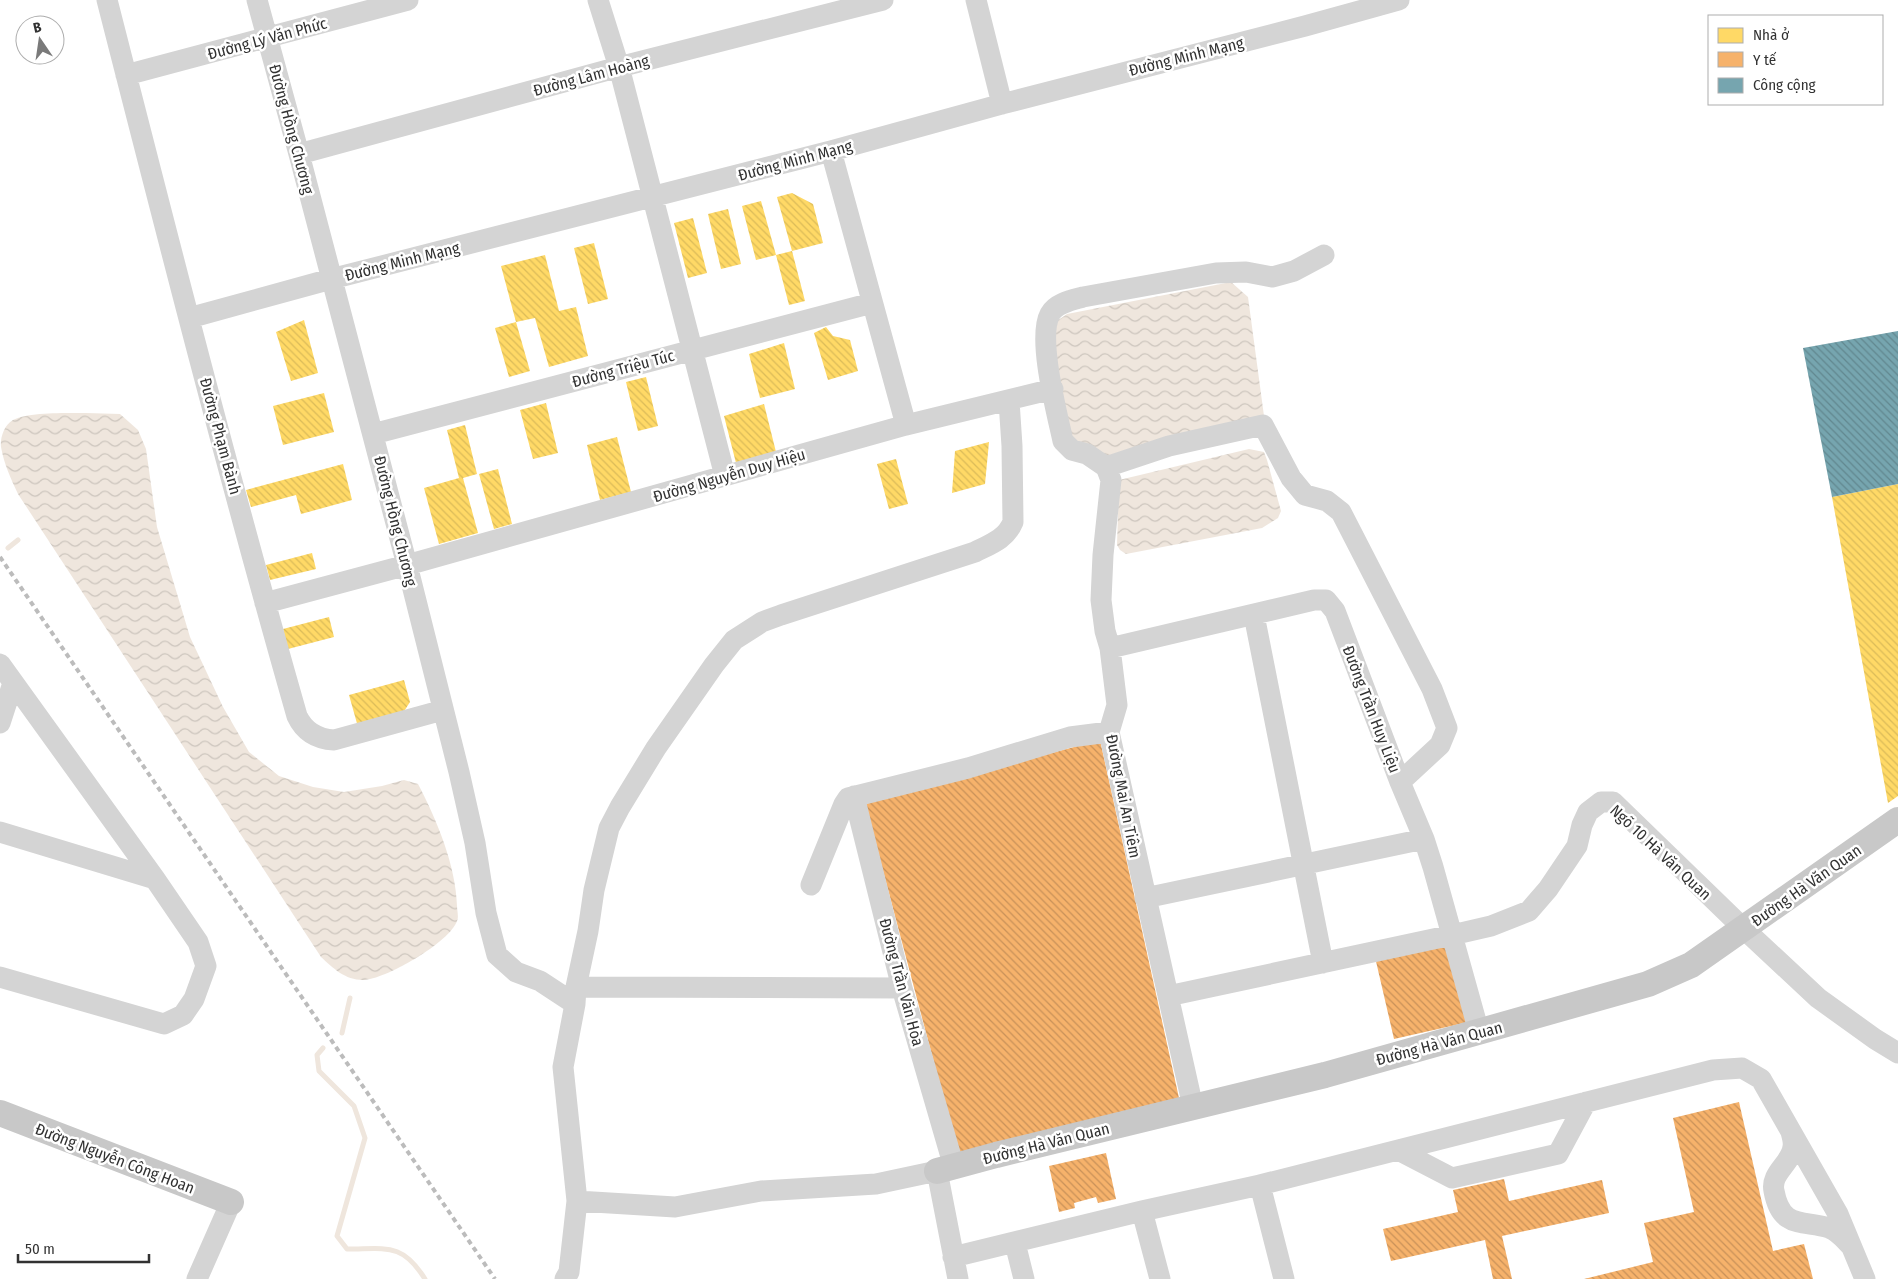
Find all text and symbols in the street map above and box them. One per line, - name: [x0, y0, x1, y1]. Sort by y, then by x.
- street label: Đường Lý Văn Phức: [205, 13, 329, 64]
- north arrow: [15, 15, 65, 65]
- legend: [1708, 15, 1883, 105]
- text: B: [31, 19, 43, 37]
- text: Nhà ở: [1753, 26, 1790, 44]
- street label: Đường Minh Mạng: [1127, 33, 1246, 80]
- street label: Đường Lâm Hoàng: [531, 51, 652, 100]
- text: Y tế: [1753, 51, 1777, 69]
- street label: Đường Hồng Chương: [265, 62, 319, 197]
- text: Công cộng: [1753, 76, 1816, 94]
- street label: Đường Minh Mạng: [736, 136, 855, 185]
- street label: Đường Minh Mạng: [343, 238, 462, 285]
- street label: Đường Triệu Túc: [570, 346, 676, 391]
- street label: Đường Phạm Bành: [196, 376, 245, 497]
- street label: Đường Nguyễn Duy Hiệu: [651, 445, 807, 506]
- street label: Đường Hồng Chương: [370, 454, 422, 589]
- street label: Đường Trần Huy Liệu: [1339, 642, 1405, 776]
- street label: Đường Mai An Tiêm: [1102, 733, 1145, 860]
- street label: Ngõ 10 Hà Văn Quan: [1606, 801, 1715, 904]
- street label: Đường Hà Văn Quan: [1748, 840, 1865, 930]
- street label: Đường Trần Văn Hòa: [875, 916, 929, 1048]
- street label: Đường Hà Văn Quan: [1374, 1017, 1504, 1069]
- street label: Đường Nguyễn Công Hoan: [32, 1119, 197, 1198]
- street label: Đường Hà Văn Quan: [981, 1119, 1111, 1168]
- scale bar: [18, 1232, 149, 1264]
- text: 50 m: [25, 1240, 55, 1258]

